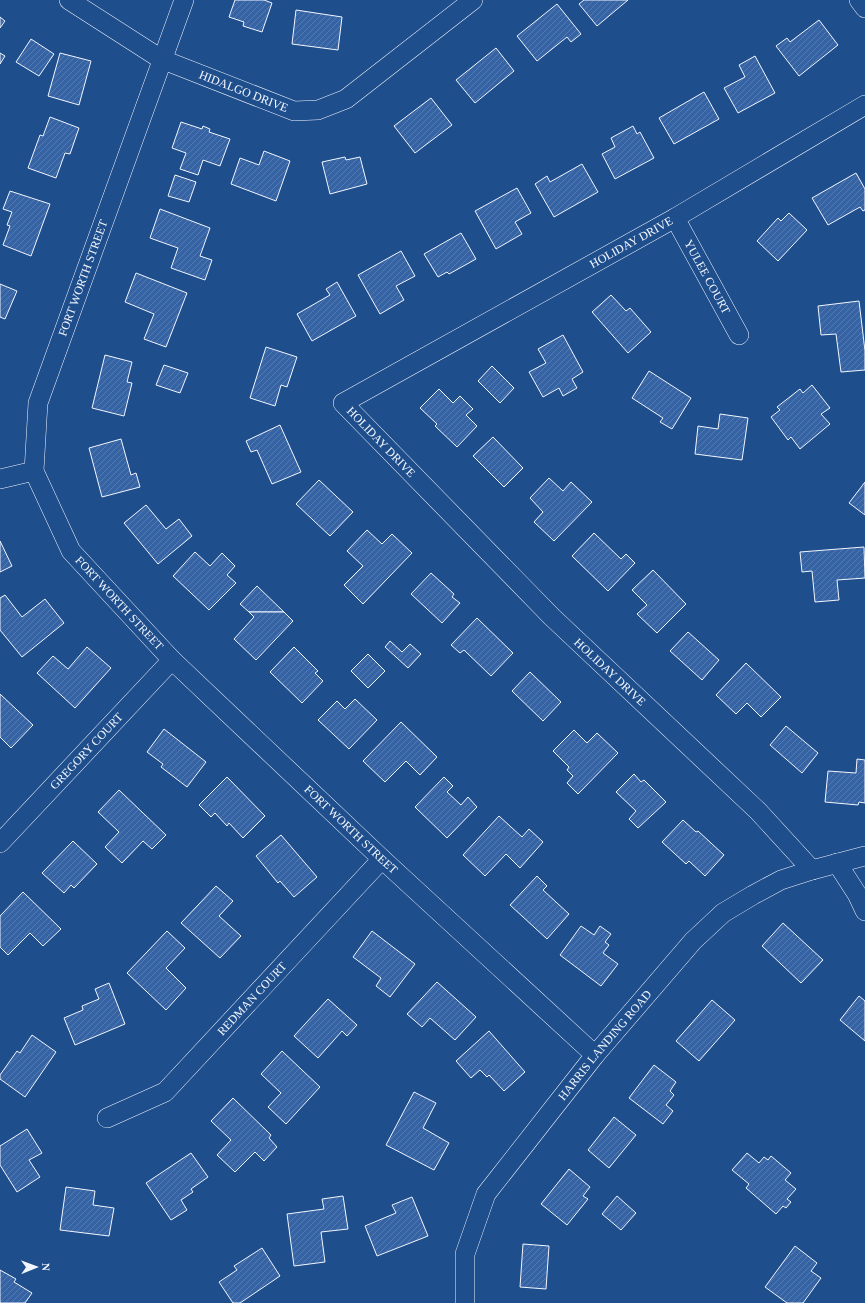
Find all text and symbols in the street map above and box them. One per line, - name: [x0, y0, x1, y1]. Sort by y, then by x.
- street label: HIDALGO DRIVE: [197, 68, 290, 115]
- street label: HOLIDAY DRIVE: [587, 214, 675, 271]
- street label: FORT WORTH STREET: [55, 217, 111, 338]
- street label: YULEE COURT: [681, 237, 733, 317]
- street label: HOLIDAY DRIVE: [344, 404, 418, 480]
- street label: FORT WORTH STREET: [72, 553, 167, 653]
- street label: HOLIDAY DRIVE: [571, 635, 649, 709]
- street label: GREGORY COURT: [47, 709, 126, 792]
- street label: FORT WORTH STREET: [301, 782, 401, 877]
- street label: REDMAN COURT: [214, 959, 290, 1038]
- street label: HARRIS LANDING ROAD: [555, 987, 655, 1103]
- north arrow: [16, 1247, 56, 1287]
- text: N: [40, 1263, 52, 1271]

